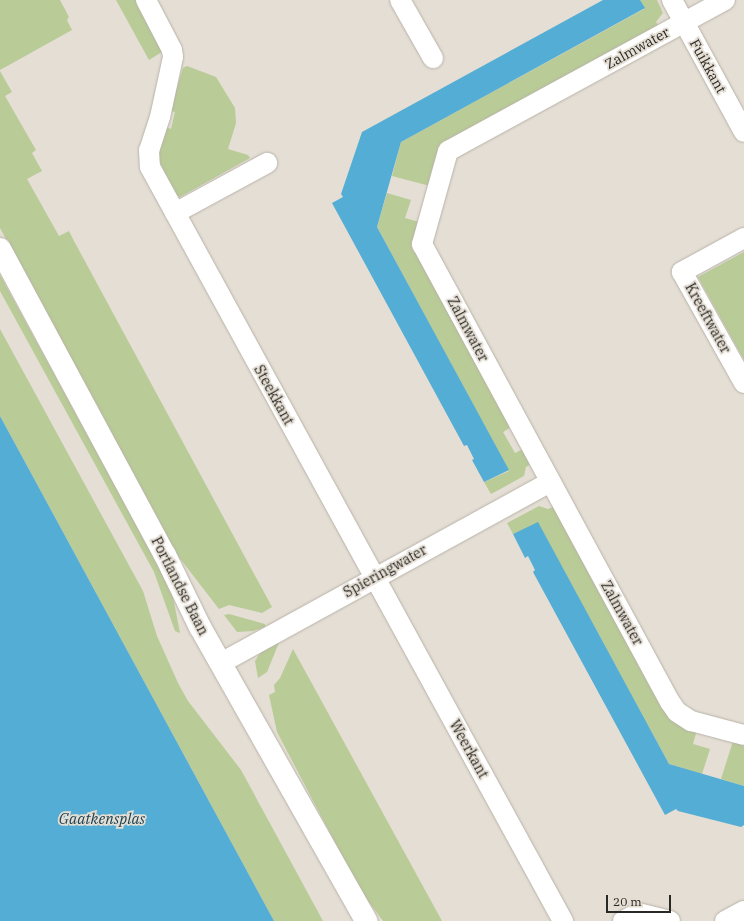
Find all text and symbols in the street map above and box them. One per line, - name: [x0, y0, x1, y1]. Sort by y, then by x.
- street label: Zalmwater: [602, 23, 672, 73]
- street label: Fuikkant: [686, 36, 730, 96]
- street label: Kreeftwater: [682, 280, 734, 356]
- street label: Zalmwater: [444, 294, 492, 364]
- street label: Steekkant: [251, 362, 297, 428]
- street label: Portlandse Baan: [148, 534, 212, 638]
- street label: Spieringwater: [340, 541, 430, 601]
- street label: Zalmwater: [597, 578, 647, 648]
- street label: Weerkant: [446, 717, 492, 781]
- water label: Gaatkensplas: [59, 810, 145, 828]
- scale bar: [608, 887, 673, 913]
- text: 20 m: [613, 894, 642, 909]

